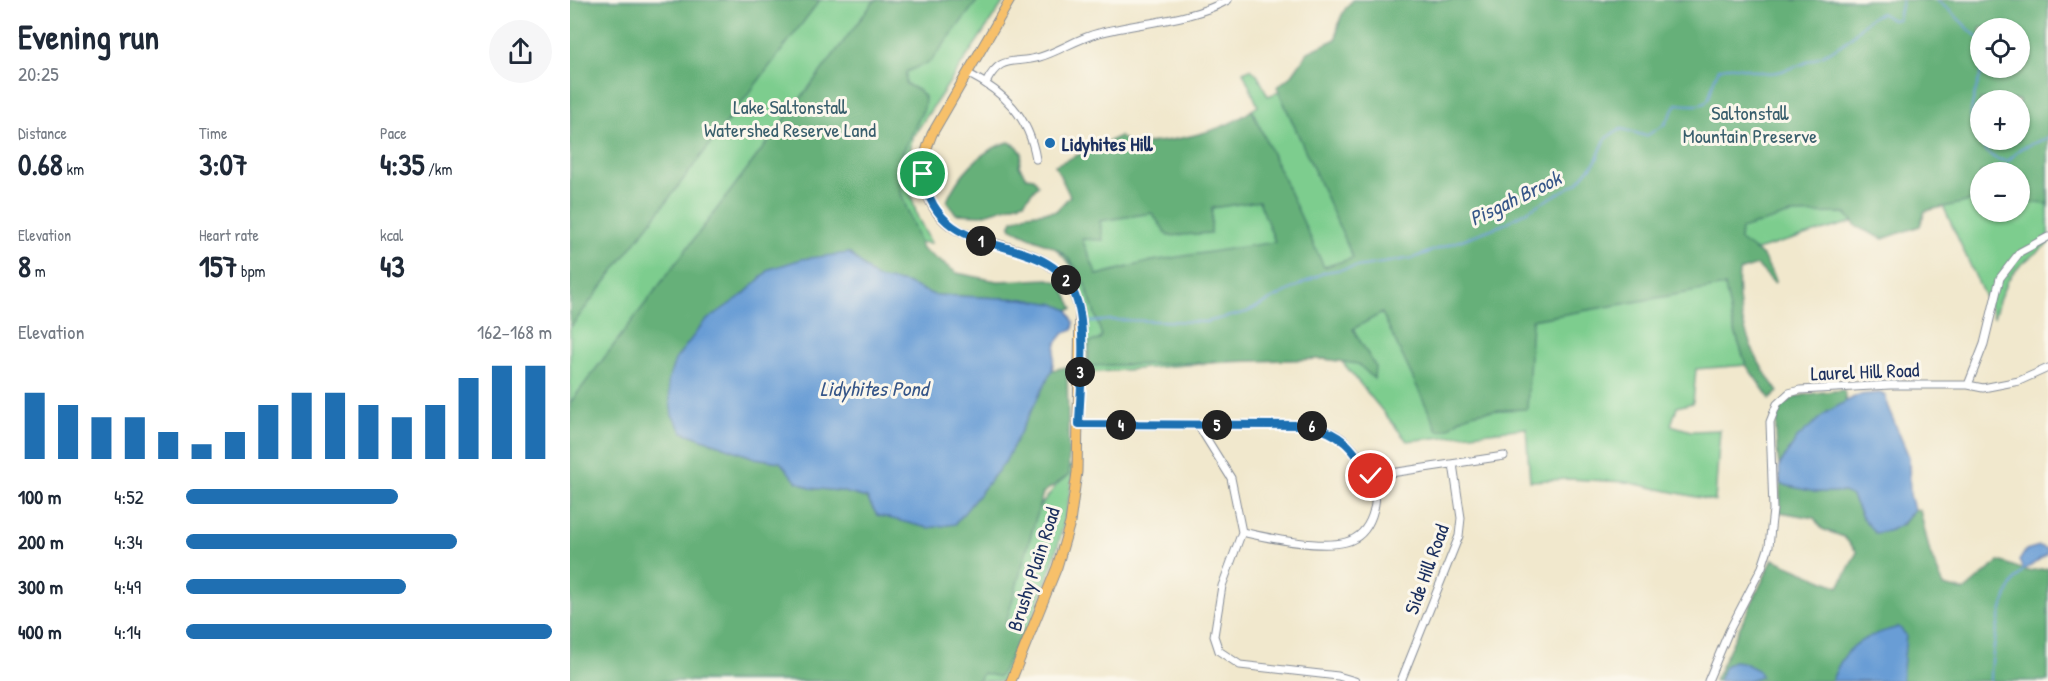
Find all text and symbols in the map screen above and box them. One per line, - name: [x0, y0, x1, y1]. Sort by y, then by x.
- text: Evening run: [18, 15, 159, 59]
- map controls: [1970, 18, 2030, 222]
- button: locate: [1970, 18, 2030, 78]
- button: share: [489, 20, 552, 83]
- text: 20:25: [18, 60, 59, 87]
- button: +: [1970, 90, 2030, 150]
- park label: Lake Saltonstall Watershed Reserve Land: [704, 93, 876, 143]
- park label: Saltonstall Mountain Preserve: [1683, 99, 1817, 149]
- text: Distance: [18, 122, 67, 144]
- text: Time: [199, 122, 227, 144]
- text: Pace: [380, 122, 407, 144]
- place label: Lidyhites Hill: [1062, 130, 1154, 158]
- marker: Lidyhites Hill: [1043, 136, 1057, 150]
- text: 0.68: [18, 144, 63, 184]
- text: 3:07: [199, 144, 248, 184]
- text: 4:35: [380, 144, 424, 184]
- pin: [897, 148, 948, 199]
- icon: arrive: [906, 157, 939, 190]
- text: km: [63, 158, 84, 180]
- text: /km: [424, 158, 452, 180]
- water label: Pisgah Brook: [1464, 162, 1568, 233]
- button: −: [1970, 162, 2030, 222]
- text: Elevation: [18, 224, 71, 246]
- text: Heart rate: [199, 224, 259, 246]
- text: kcal: [380, 224, 403, 246]
- pin: 1: [966, 226, 996, 256]
- text: 1: [978, 230, 984, 252]
- text: 8: [18, 246, 31, 286]
- text: 157: [199, 246, 237, 286]
- text: 43: [380, 246, 405, 286]
- text: m: [31, 260, 46, 282]
- text: bpm: [237, 260, 265, 282]
- pin: 2: [1051, 265, 1081, 295]
- text: 2: [1062, 269, 1070, 291]
- text: Elevation: [18, 318, 84, 345]
- text: 162–168 m: [477, 318, 552, 345]
- street label: Laurel Hill Road: [1810, 356, 1920, 386]
- pin: 3: [1065, 357, 1095, 387]
- text: 3: [1076, 361, 1084, 383]
- water label: Lidyhites Pond: [820, 374, 932, 403]
- pin: 4: [1106, 410, 1136, 440]
- pin: 5: [1202, 410, 1232, 440]
- pin: 6: [1297, 411, 1327, 441]
- text: 4: [1118, 414, 1124, 436]
- text: 5: [1214, 414, 1220, 436]
- text: 6: [1309, 415, 1315, 437]
- pin: [1345, 450, 1396, 501]
- icon: check: [1354, 459, 1387, 492]
- text: 100 m: [18, 483, 61, 510]
- text: 4:52: [114, 483, 144, 510]
- street label: Brushy Plain Road: [1000, 503, 1066, 634]
- street label: Side Hill Road: [1397, 520, 1455, 618]
- text: 200 m: [18, 528, 63, 555]
- text: 4:34: [114, 528, 143, 555]
- text: 300 m: [18, 573, 63, 600]
- text: 4:49: [114, 573, 141, 600]
- text: 400 m: [18, 618, 62, 645]
- text: 4:14: [114, 618, 141, 645]

